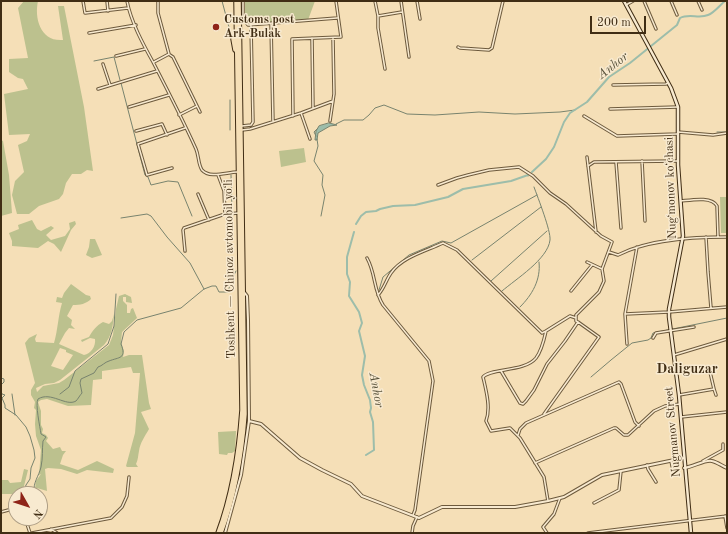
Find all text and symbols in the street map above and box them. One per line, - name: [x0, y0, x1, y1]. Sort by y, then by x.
- scale bar: [592, 8, 648, 34]
- place label: Customs post Ark-Bulak: [224, 13, 294, 41]
- text: 200 m: [597, 17, 631, 29]
- marker: Customs post Ark-Bulak: [211, 22, 221, 32]
- water label: Anhor: [594, 49, 632, 83]
- street label: Nugʻmonov koʻchasi: [662, 137, 680, 239]
- street label: Toshkent — Chinoz avtomobil yoʻli: [221, 179, 239, 359]
- district label: Daliguzar: [656, 361, 718, 377]
- water label: Anhor: [365, 371, 387, 409]
- street label: Nugmanov Street: [662, 386, 684, 478]
- north arrow: [8, 486, 48, 526]
- text: N: [30, 507, 44, 520]

